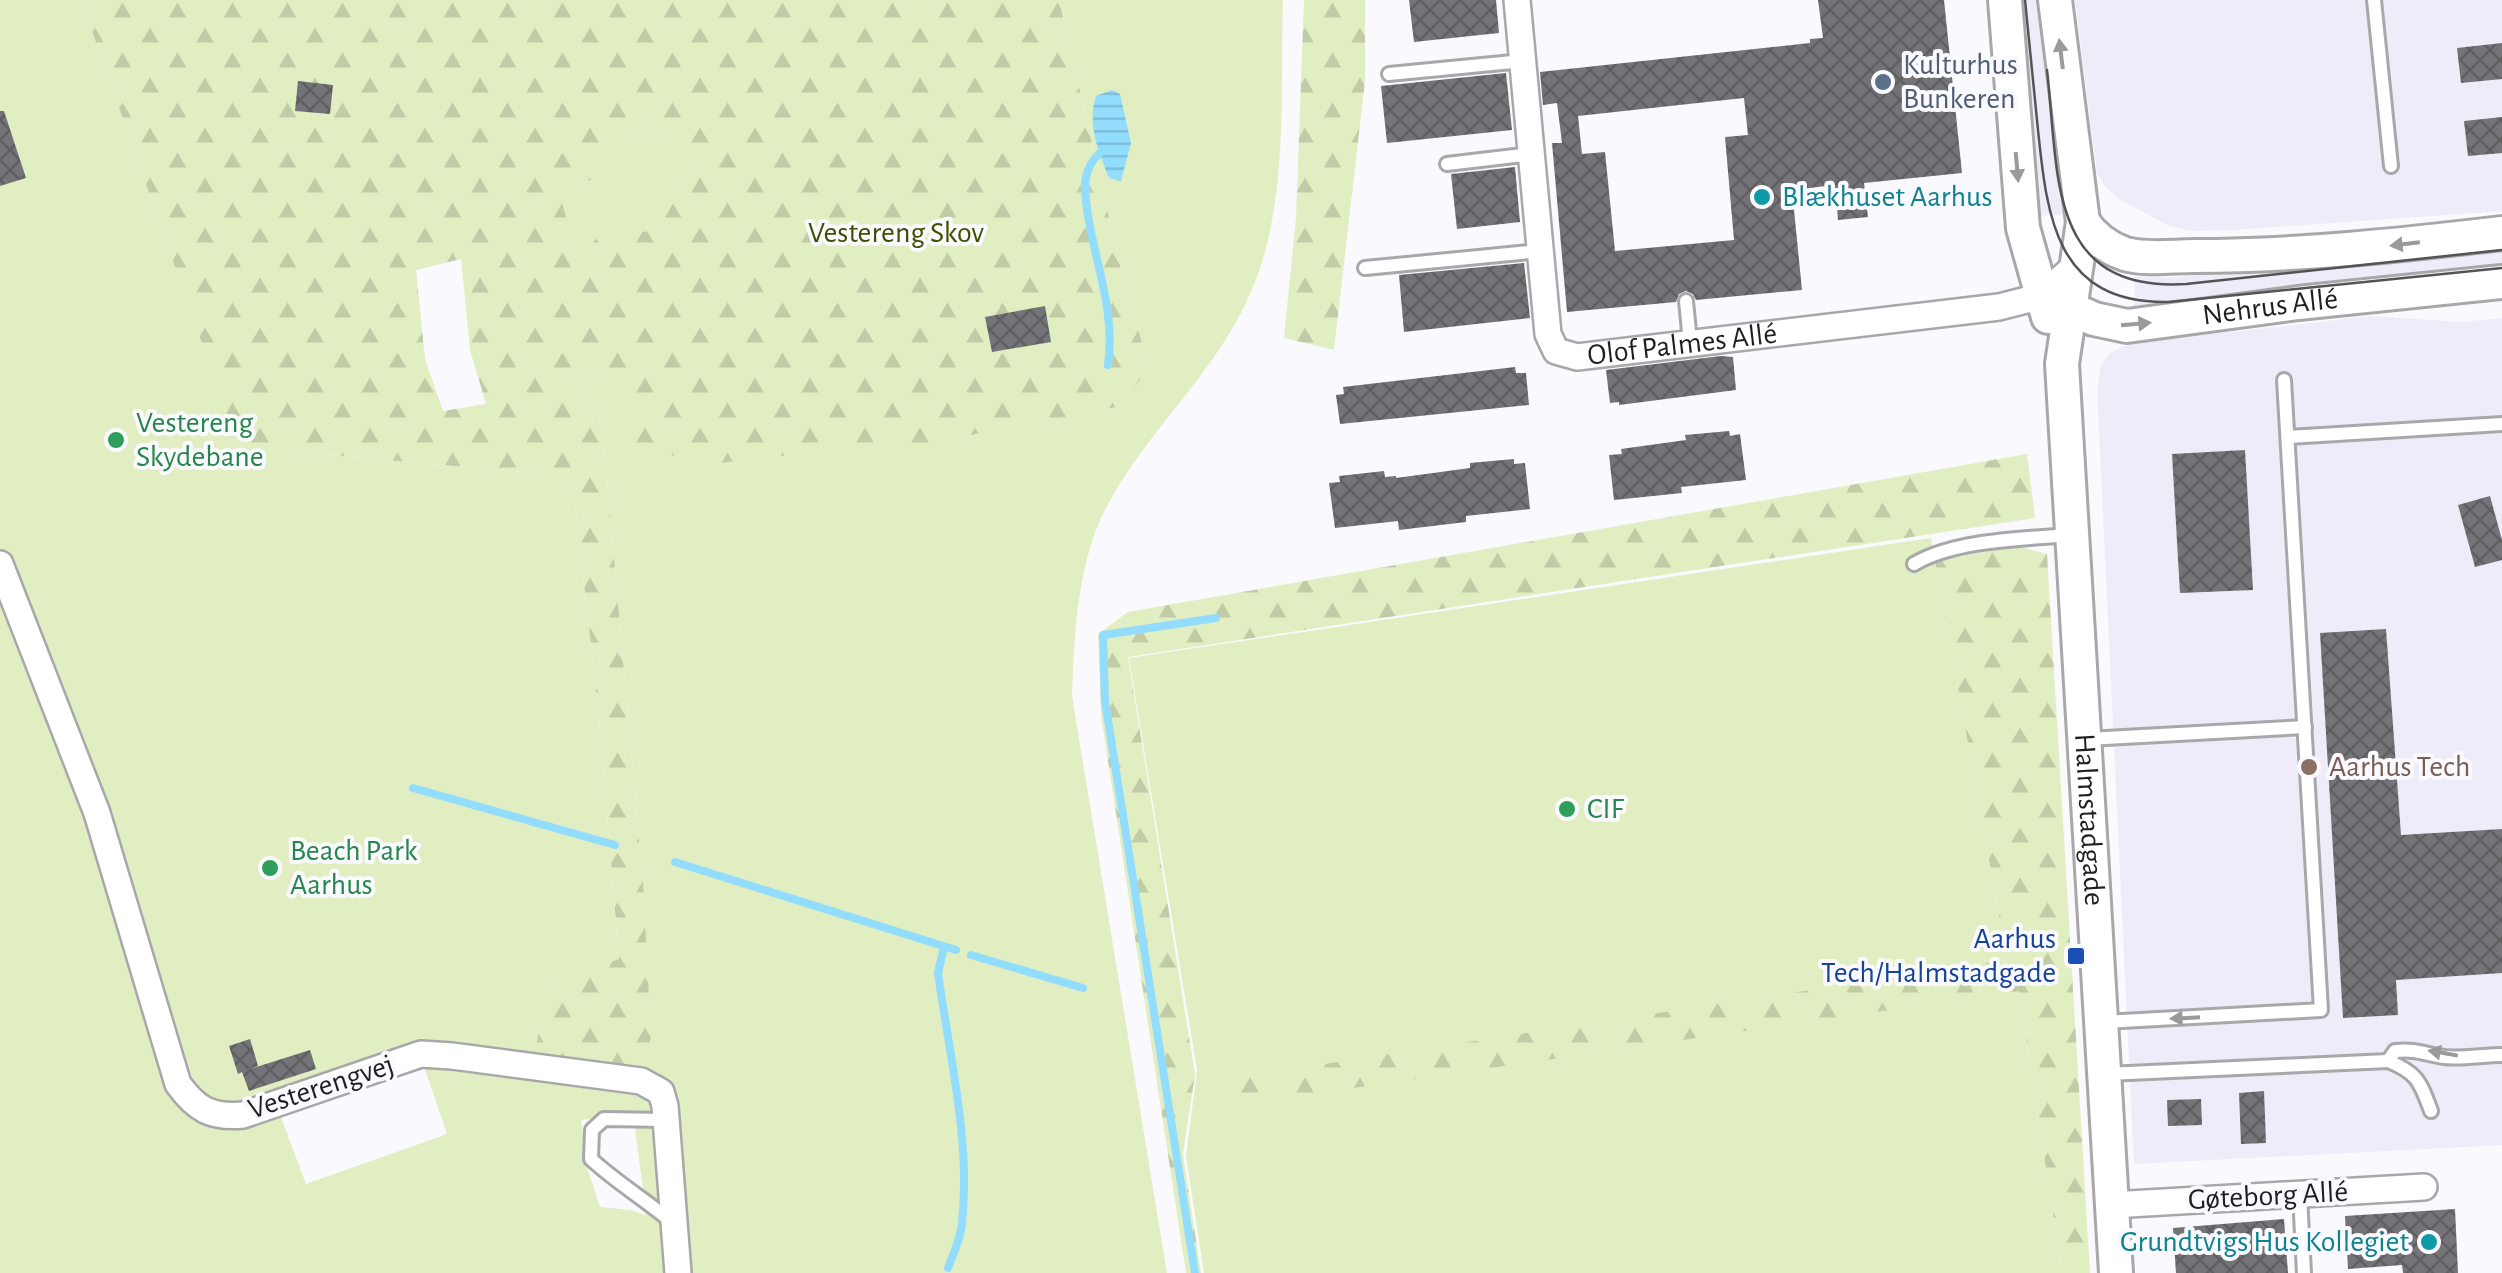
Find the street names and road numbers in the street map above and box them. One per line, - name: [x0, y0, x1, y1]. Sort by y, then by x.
- street label: Nehrus Allé: [2201, 284, 2339, 331]
- street label: Olof Palmes Allé: [1586, 318, 1779, 371]
- street label: Halmstadgade: [2069, 733, 2109, 907]
- street label: Vesterengvej: [244, 1049, 398, 1125]
- street label: Gøteborg Allé: [2187, 1177, 2349, 1215]

